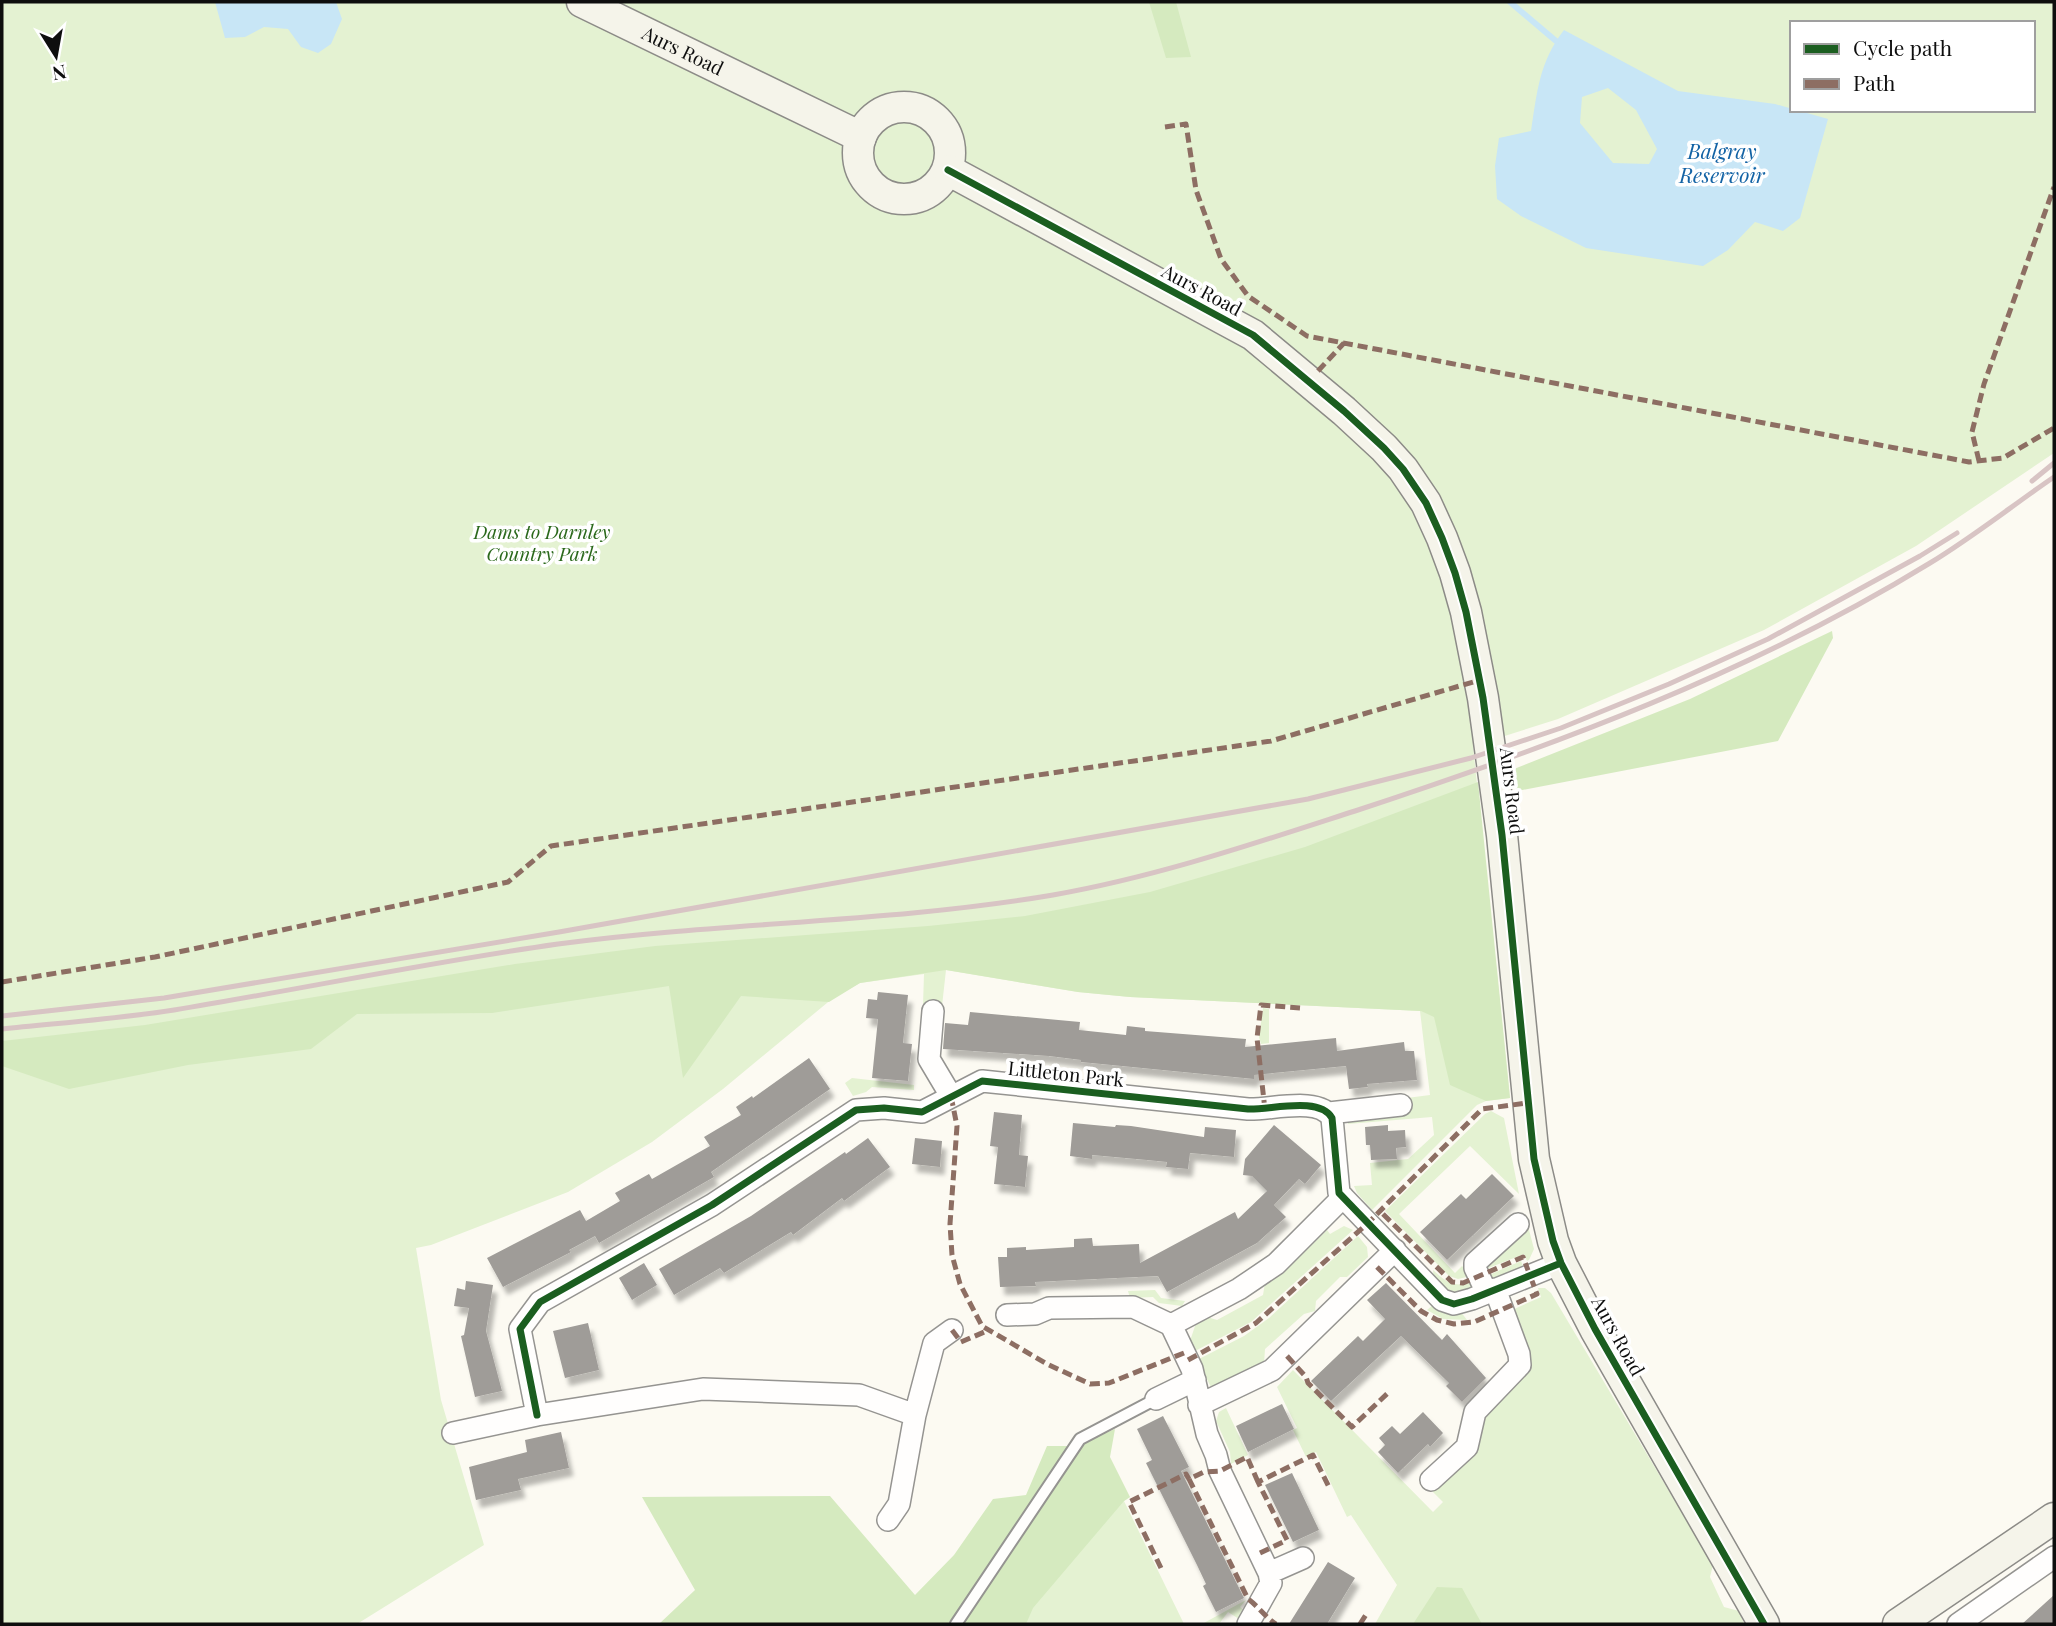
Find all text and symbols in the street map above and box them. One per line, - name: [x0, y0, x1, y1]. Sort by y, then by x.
- street label: Aurs Road: [637, 19, 728, 81]
- north arrow: [21, 21, 91, 91]
- legend: [1790, 21, 2035, 112]
- text: Cycle path: [1853, 33, 1953, 61]
- text: N: [50, 60, 69, 88]
- text: Path: [1853, 68, 1896, 96]
- water label: Balgray Reservoir: [1678, 136, 1766, 188]
- street label: Aurs Road: [1157, 257, 1247, 321]
- park label: Dams to Darnley Country Park: [473, 518, 610, 566]
- street label: Aurs Road: [1495, 745, 1531, 836]
- street label: Littleton Park: [1007, 1054, 1126, 1092]
- street label: Aurs Road: [1586, 1290, 1651, 1380]

